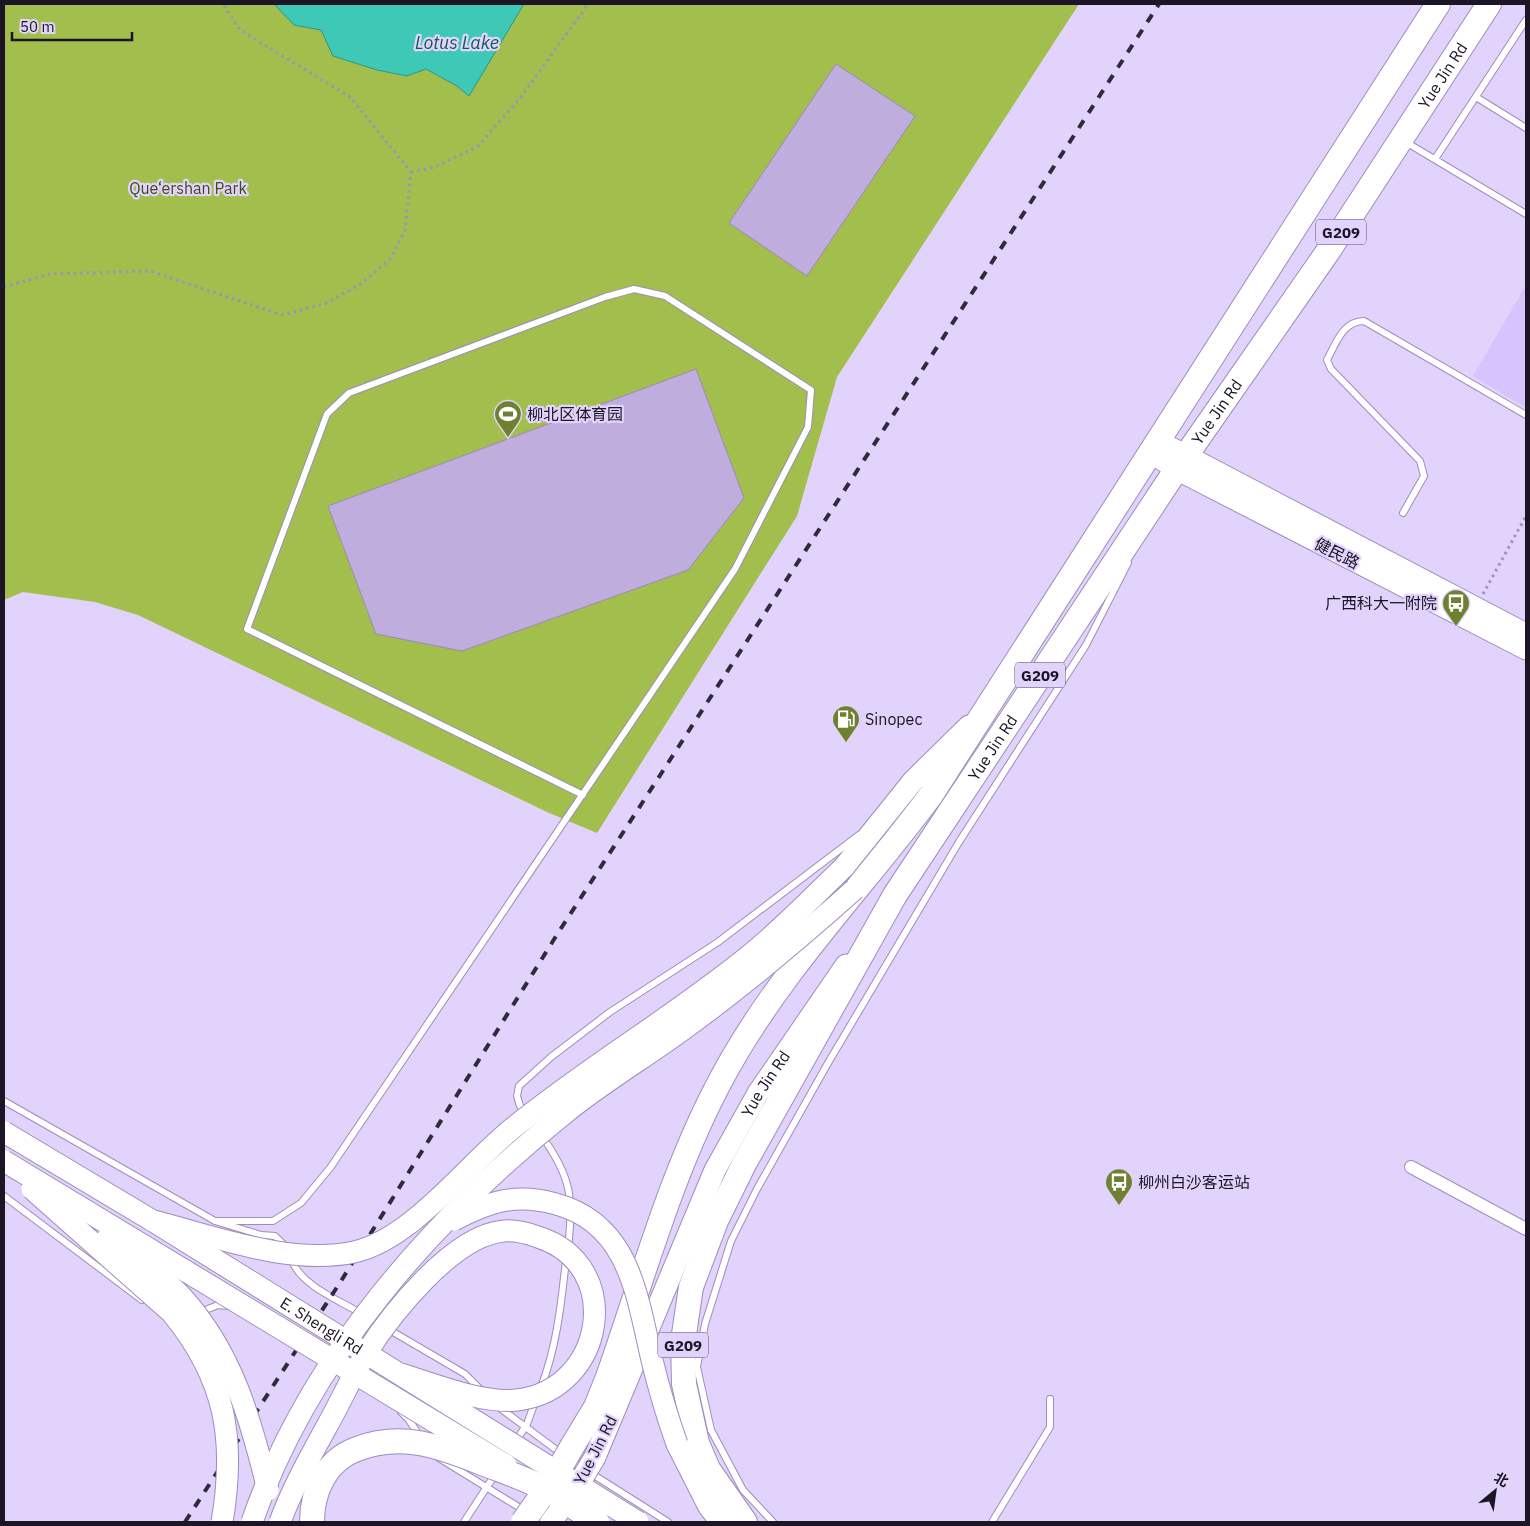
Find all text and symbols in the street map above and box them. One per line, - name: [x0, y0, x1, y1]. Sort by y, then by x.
- scale bar: [12, 10, 132, 42]
- text: 50 m: [20, 17, 55, 36]
- water label: Lotus Lake: [415, 31, 499, 54]
- street label: Yue Jin Rd: [1414, 39, 1471, 112]
- park label: Que‘ershan Park: [129, 178, 247, 198]
- road number: G209: [1316, 220, 1366, 244]
- street label: Yue Jin Rd: [1187, 375, 1246, 448]
- sports icon: 柳北区体育园: [493, 399, 523, 438]
- place label: 柳北区体育园: [527, 404, 623, 424]
- street label: 健民路: [1311, 533, 1363, 573]
- bus stop icon: 广西科大一附院: [1441, 588, 1471, 627]
- place label: 广西科大一附院: [1325, 593, 1437, 613]
- road number: G209: [1015, 662, 1065, 688]
- fuel station icon: Sinopec: [831, 704, 861, 743]
- place label: Sinopec: [865, 709, 922, 729]
- street label: Yue Jin Rd: [963, 711, 1021, 785]
- street label: Yue Jin Rd: [737, 1047, 794, 1120]
- bus stop icon: 柳州白沙客运站: [1104, 1167, 1134, 1206]
- place label: 柳州白沙客运站: [1138, 1172, 1250, 1192]
- street label: E. Shengli Rd: [277, 1292, 367, 1359]
- road number: G209: [658, 1332, 708, 1358]
- street label: Yue Jin Rd: [569, 1412, 621, 1488]
- north arrow: [1470, 1466, 1520, 1516]
- text: 北: [1491, 1468, 1512, 1491]

